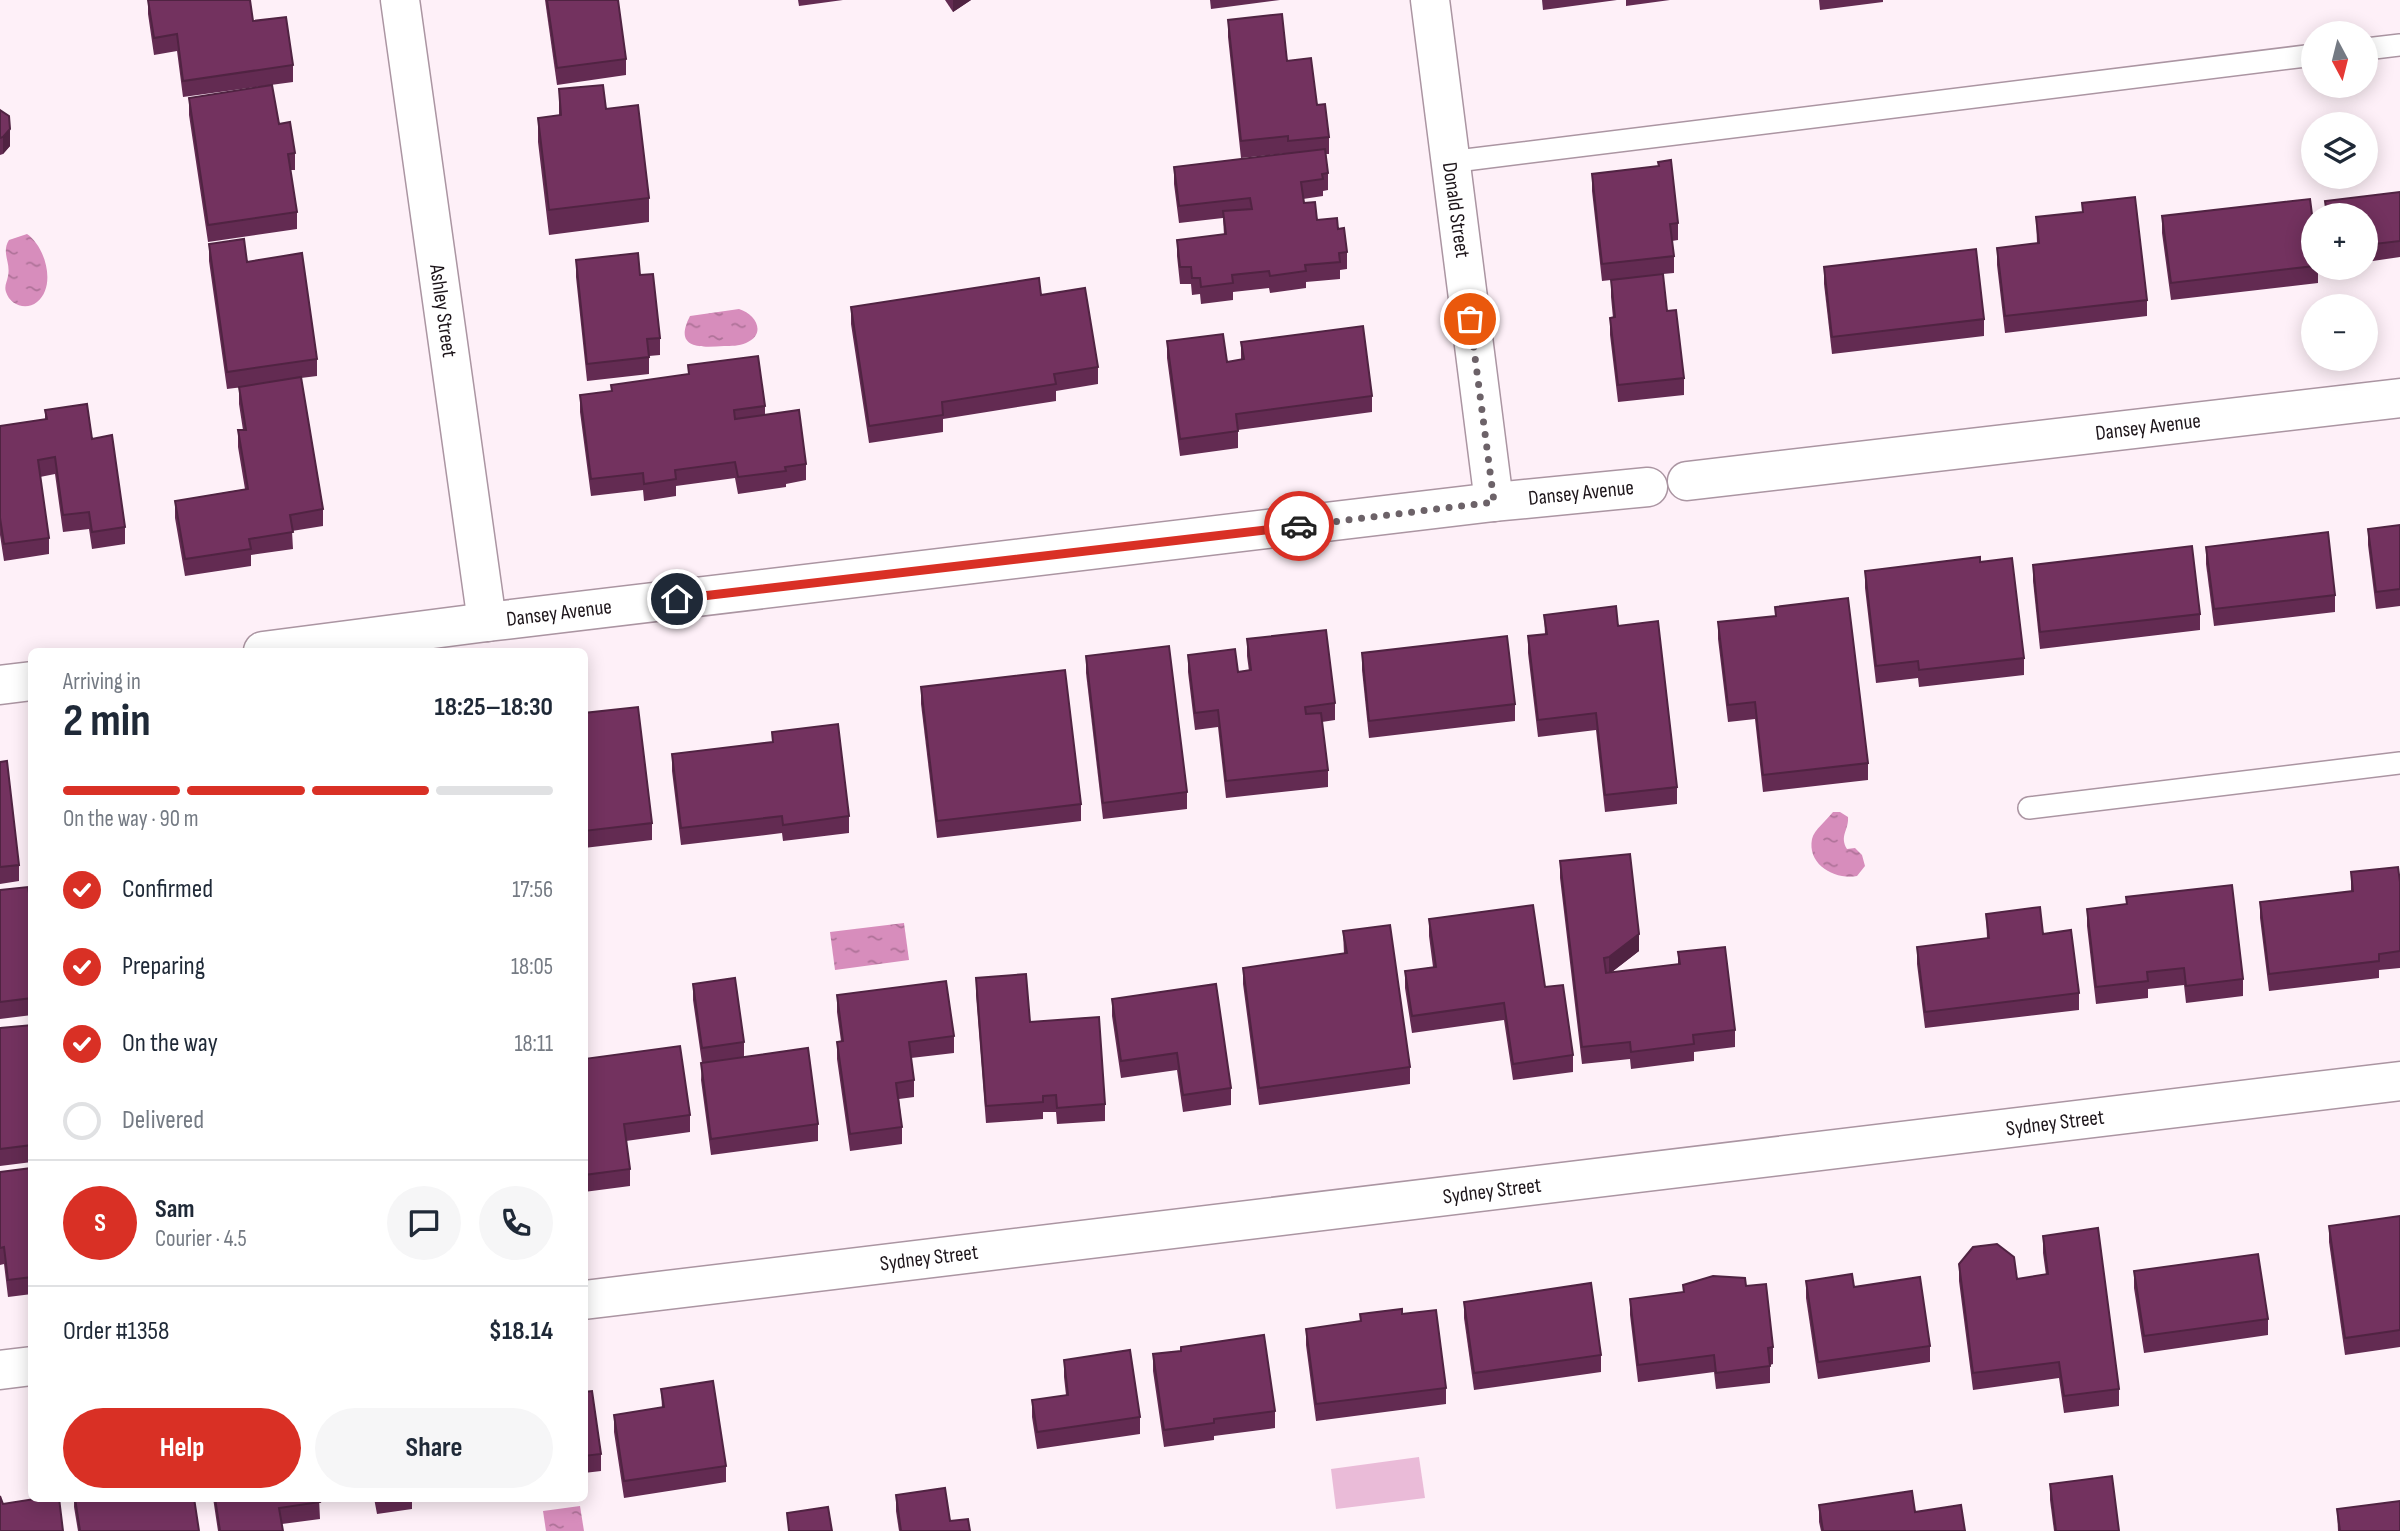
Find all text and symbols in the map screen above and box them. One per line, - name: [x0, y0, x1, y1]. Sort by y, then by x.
- north arrow: [2301, 21, 2378, 98]
- map controls: [2301, 21, 2378, 371]
- button: layers: [2301, 112, 2378, 189]
- street label: Donald Street: [1437, 161, 1475, 259]
- button: +: [2301, 203, 2378, 280]
- street label: Ashley Street: [424, 262, 462, 359]
- pin: [1440, 289, 1500, 349]
- button: −: [2301, 294, 2378, 371]
- icon: bag: [1451, 300, 1489, 338]
- street label: Dansey Avenue: [2094, 408, 2202, 446]
- street label: Dansey Avenue: [1527, 475, 1635, 511]
- courier: [1264, 491, 1334, 561]
- icon: car: [1280, 507, 1318, 545]
- pin: [647, 569, 707, 629]
- icon: home: [658, 580, 696, 618]
- street label: Dansey Avenue: [505, 594, 613, 632]
- text: Arriving in: [63, 668, 141, 696]
- text: 18:25–18:30: [435, 692, 553, 723]
- text: 2 min: [63, 694, 151, 749]
- text: On the way · 90 m: [63, 805, 198, 833]
- icon: check: [63, 871, 101, 909]
- text: Confirmed: [122, 874, 213, 905]
- text: 17:56: [512, 876, 553, 904]
- icon: check: [63, 948, 101, 986]
- text: Preparing: [122, 951, 205, 982]
- text: 18:05: [511, 953, 553, 981]
- icon: check: [63, 1025, 101, 1063]
- text: On the way: [122, 1028, 218, 1059]
- text: 18:11: [514, 1030, 553, 1058]
- text: Delivered: [122, 1105, 204, 1136]
- street label: Sydney Street: [2005, 1105, 2105, 1141]
- street label: Sydney Street: [1442, 1173, 1542, 1209]
- button: chat: [387, 1186, 461, 1260]
- button: phone: [479, 1186, 553, 1260]
- text: Sam: [155, 1194, 195, 1225]
- text: S: [94, 1208, 106, 1239]
- text: Courier · 4.5: [155, 1225, 247, 1253]
- street label: Sydney Street: [879, 1240, 979, 1276]
- text: Order #1358: [63, 1316, 169, 1347]
- text: $18.14: [489, 1316, 553, 1347]
- button: Help: [63, 1408, 301, 1488]
- button: Share: [315, 1408, 553, 1488]

